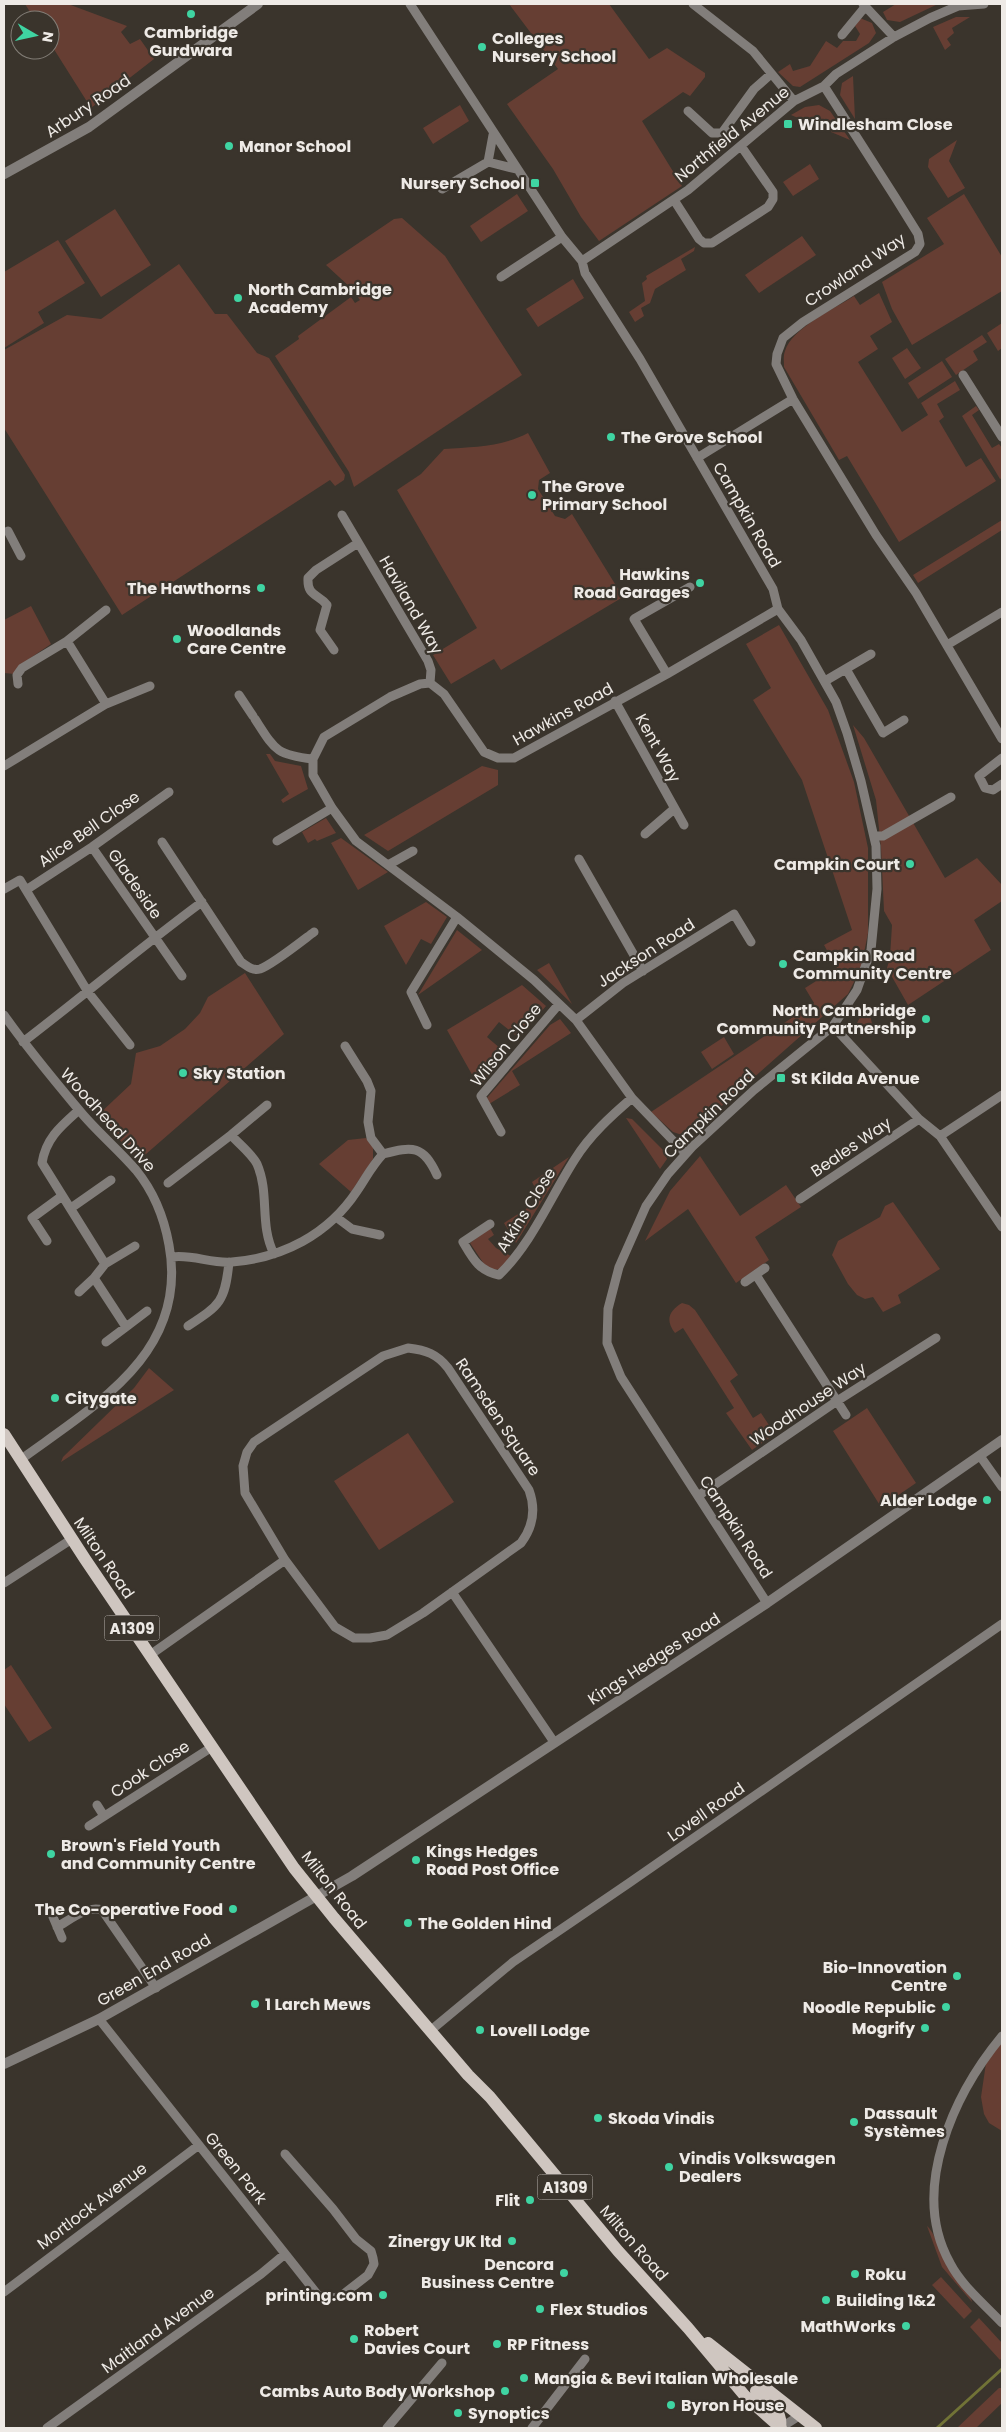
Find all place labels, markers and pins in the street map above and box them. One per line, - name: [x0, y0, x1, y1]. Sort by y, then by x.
- marker: Cambridge Gurdwara: [185, 8, 197, 20]
- place label: Cambridge Gurdwara: [144, 21, 238, 62]
- place label: Colleges Nursery School: [492, 27, 616, 68]
- marker: Colleges Nursery School: [476, 41, 488, 53]
- place label: Windlesham Close: [798, 113, 953, 136]
- marker: Windlesham Close: [782, 118, 794, 130]
- place label: Manor School: [239, 135, 351, 158]
- marker: Manor School: [223, 140, 235, 152]
- place label: Nursery School: [401, 172, 525, 195]
- marker: Nursery School: [529, 177, 541, 189]
- place label: North Cambridge Academy: [248, 278, 392, 319]
- marker: North Cambridge Academy: [232, 292, 244, 304]
- place label: The Grove School: [621, 426, 762, 449]
- marker: The Grove School: [605, 431, 617, 443]
- place label: The Grove Primary School: [542, 475, 667, 516]
- marker: The Grove Primary School: [526, 489, 538, 501]
- place label: Hawkins Road Garages: [574, 563, 690, 604]
- place label: The Hawthorns: [127, 577, 251, 600]
- marker: Hawkins Road Garages: [694, 577, 706, 589]
- marker: The Hawthorns: [255, 582, 267, 594]
- place label: Woodlands Care Centre: [187, 619, 286, 660]
- marker: Woodlands Care Centre: [171, 633, 183, 645]
- place label: Campkin Court: [774, 853, 900, 876]
- marker: Campkin Court: [904, 858, 916, 870]
- place label: Campkin Road Community Centre: [793, 944, 952, 985]
- marker: Campkin Road Community Centre: [777, 958, 789, 970]
- place label: North Cambridge Community Partnership: [716, 999, 916, 1040]
- marker: North Cambridge Community Partnership: [920, 1013, 932, 1025]
- place label: Sky Station: [193, 1062, 286, 1085]
- marker: Sky Station: [177, 1067, 189, 1079]
- place label: St Kilda Avenue: [791, 1067, 920, 1090]
- marker: St Kilda Avenue: [775, 1072, 787, 1084]
- place label: Citygate: [65, 1387, 137, 1410]
- marker: Citygate: [49, 1392, 61, 1404]
- place label: Alder Lodge: [880, 1489, 977, 1512]
- marker: Alder Lodge: [981, 1494, 993, 1506]
- place label: Brown's Field Youth and Community Centre: [61, 1834, 256, 1875]
- place label: Kings Hedges Road Post Office: [426, 1840, 559, 1881]
- marker: Brown's Field Youth and Community Centre: [45, 1848, 57, 1860]
- marker: Kings Hedges Road Post Office: [410, 1854, 422, 1866]
- place label: The Co-operative Food: [35, 1898, 223, 1921]
- marker: The Co-operative Food: [227, 1903, 239, 1915]
- place label: The Golden Hind: [418, 1912, 552, 1935]
- marker: The Golden Hind: [402, 1917, 414, 1929]
- place label: Bio-Innovation Centre: [823, 1956, 947, 1997]
- marker: Bio-Innovation Centre: [951, 1970, 963, 1982]
- place label: 1 Larch Mews: [265, 1993, 371, 2016]
- place label: Noodle Republic: [803, 1996, 936, 2019]
- marker: 1 Larch Mews: [249, 1998, 261, 2010]
- marker: Noodle Republic: [940, 2001, 952, 2013]
- place label: Mogrify: [852, 2017, 916, 2040]
- place label: Lovell Lodge: [490, 2019, 590, 2042]
- marker: Mogrify: [919, 2022, 931, 2034]
- marker: Lovell Lodge: [474, 2024, 486, 2036]
- place label: Dassault Systèmes: [864, 2102, 945, 2143]
- place label: Skoda Vindis: [608, 2107, 715, 2130]
- marker: Skoda Vindis: [592, 2112, 604, 2124]
- marker: Dassault Systèmes: [848, 2116, 860, 2128]
- place label: Vindis Volkswagen Dealers: [679, 2147, 836, 2188]
- marker: Vindis Volkswagen Dealers: [663, 2161, 675, 2173]
- place label: Flit: [495, 2189, 520, 2212]
- marker: Flit: [524, 2194, 536, 2206]
- place label: Zinergy UK ltd: [388, 2230, 502, 2253]
- marker: Zinergy UK ltd: [506, 2235, 518, 2247]
- place label: Dencora Business Centre: [421, 2253, 554, 2294]
- place label: Roku: [865, 2263, 906, 2286]
- marker: Dencora Business Centre: [558, 2267, 570, 2279]
- marker: Roku: [849, 2268, 861, 2280]
- place label: printing.com: [266, 2284, 373, 2307]
- marker: printing.com: [377, 2289, 389, 2301]
- place label: Building 1&2: [836, 2289, 935, 2312]
- marker: Building 1&2: [820, 2294, 832, 2306]
- place label: Flex Studios: [550, 2298, 648, 2321]
- marker: Flex Studios: [534, 2303, 546, 2315]
- place label: MathWorks: [800, 2315, 896, 2338]
- place label: Robert Davies Court: [364, 2319, 470, 2360]
- marker: MathWorks: [900, 2320, 912, 2332]
- marker: Robert Davies Court: [348, 2333, 360, 2345]
- place label: RP Fitness: [507, 2333, 589, 2356]
- marker: RP Fitness: [491, 2338, 503, 2350]
- place label: Mangia & Bevi Italian Wholesale: [534, 2367, 798, 2390]
- marker: Mangia & Bevi Italian Wholesale: [518, 2372, 530, 2384]
- place label: Cambs Auto Body Workshop: [260, 2380, 495, 2403]
- marker: Cambs Auto Body Workshop: [499, 2385, 511, 2397]
- place label: Byron House: [681, 2394, 784, 2417]
- marker: Byron House: [665, 2399, 677, 2411]
- place label: Synoptics: [468, 2402, 550, 2425]
- marker: Synoptics: [452, 2407, 464, 2419]

